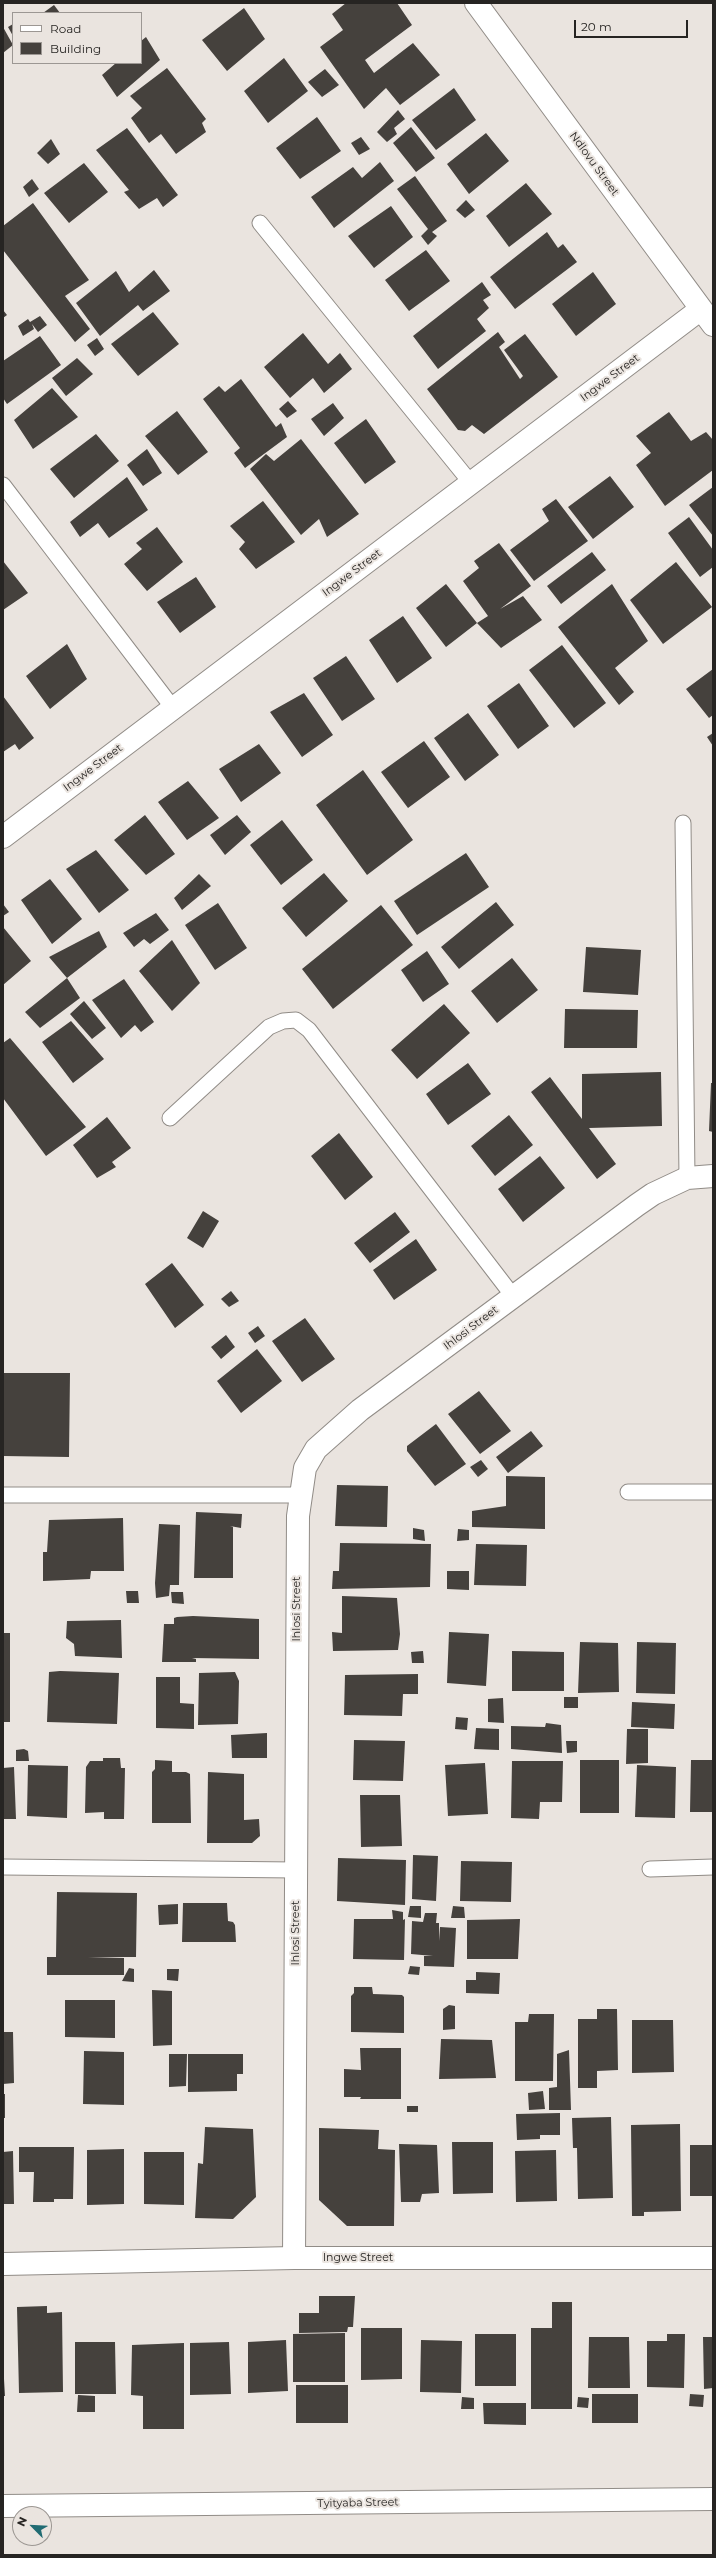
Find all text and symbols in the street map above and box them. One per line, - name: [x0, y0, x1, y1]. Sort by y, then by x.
- legend: [12, 12, 142, 64]
- scale bar: [576, 12, 690, 38]
- text: 20 m: [581, 19, 612, 34]
- text: Road: [50, 21, 81, 36]
- text: Building: [50, 41, 101, 56]
- street label: Ndlovu Street: [566, 130, 622, 198]
- street label: Ingwe Street: [578, 351, 642, 405]
- street label: Ingwe Street: [320, 546, 384, 600]
- street label: Ingwe Street: [61, 741, 125, 795]
- street label: Ihlosi Street: [441, 1303, 501, 1353]
- street label: Ihlosi Street: [290, 1576, 304, 1642]
- street label: Ihlosi Street: [289, 1900, 303, 1966]
- street label: Ingwe Street: [323, 2251, 393, 2265]
- street label: Tyityaba Street: [317, 2496, 399, 2510]
- north arrow: [12, 2506, 52, 2546]
- text: N: [14, 2515, 30, 2528]

